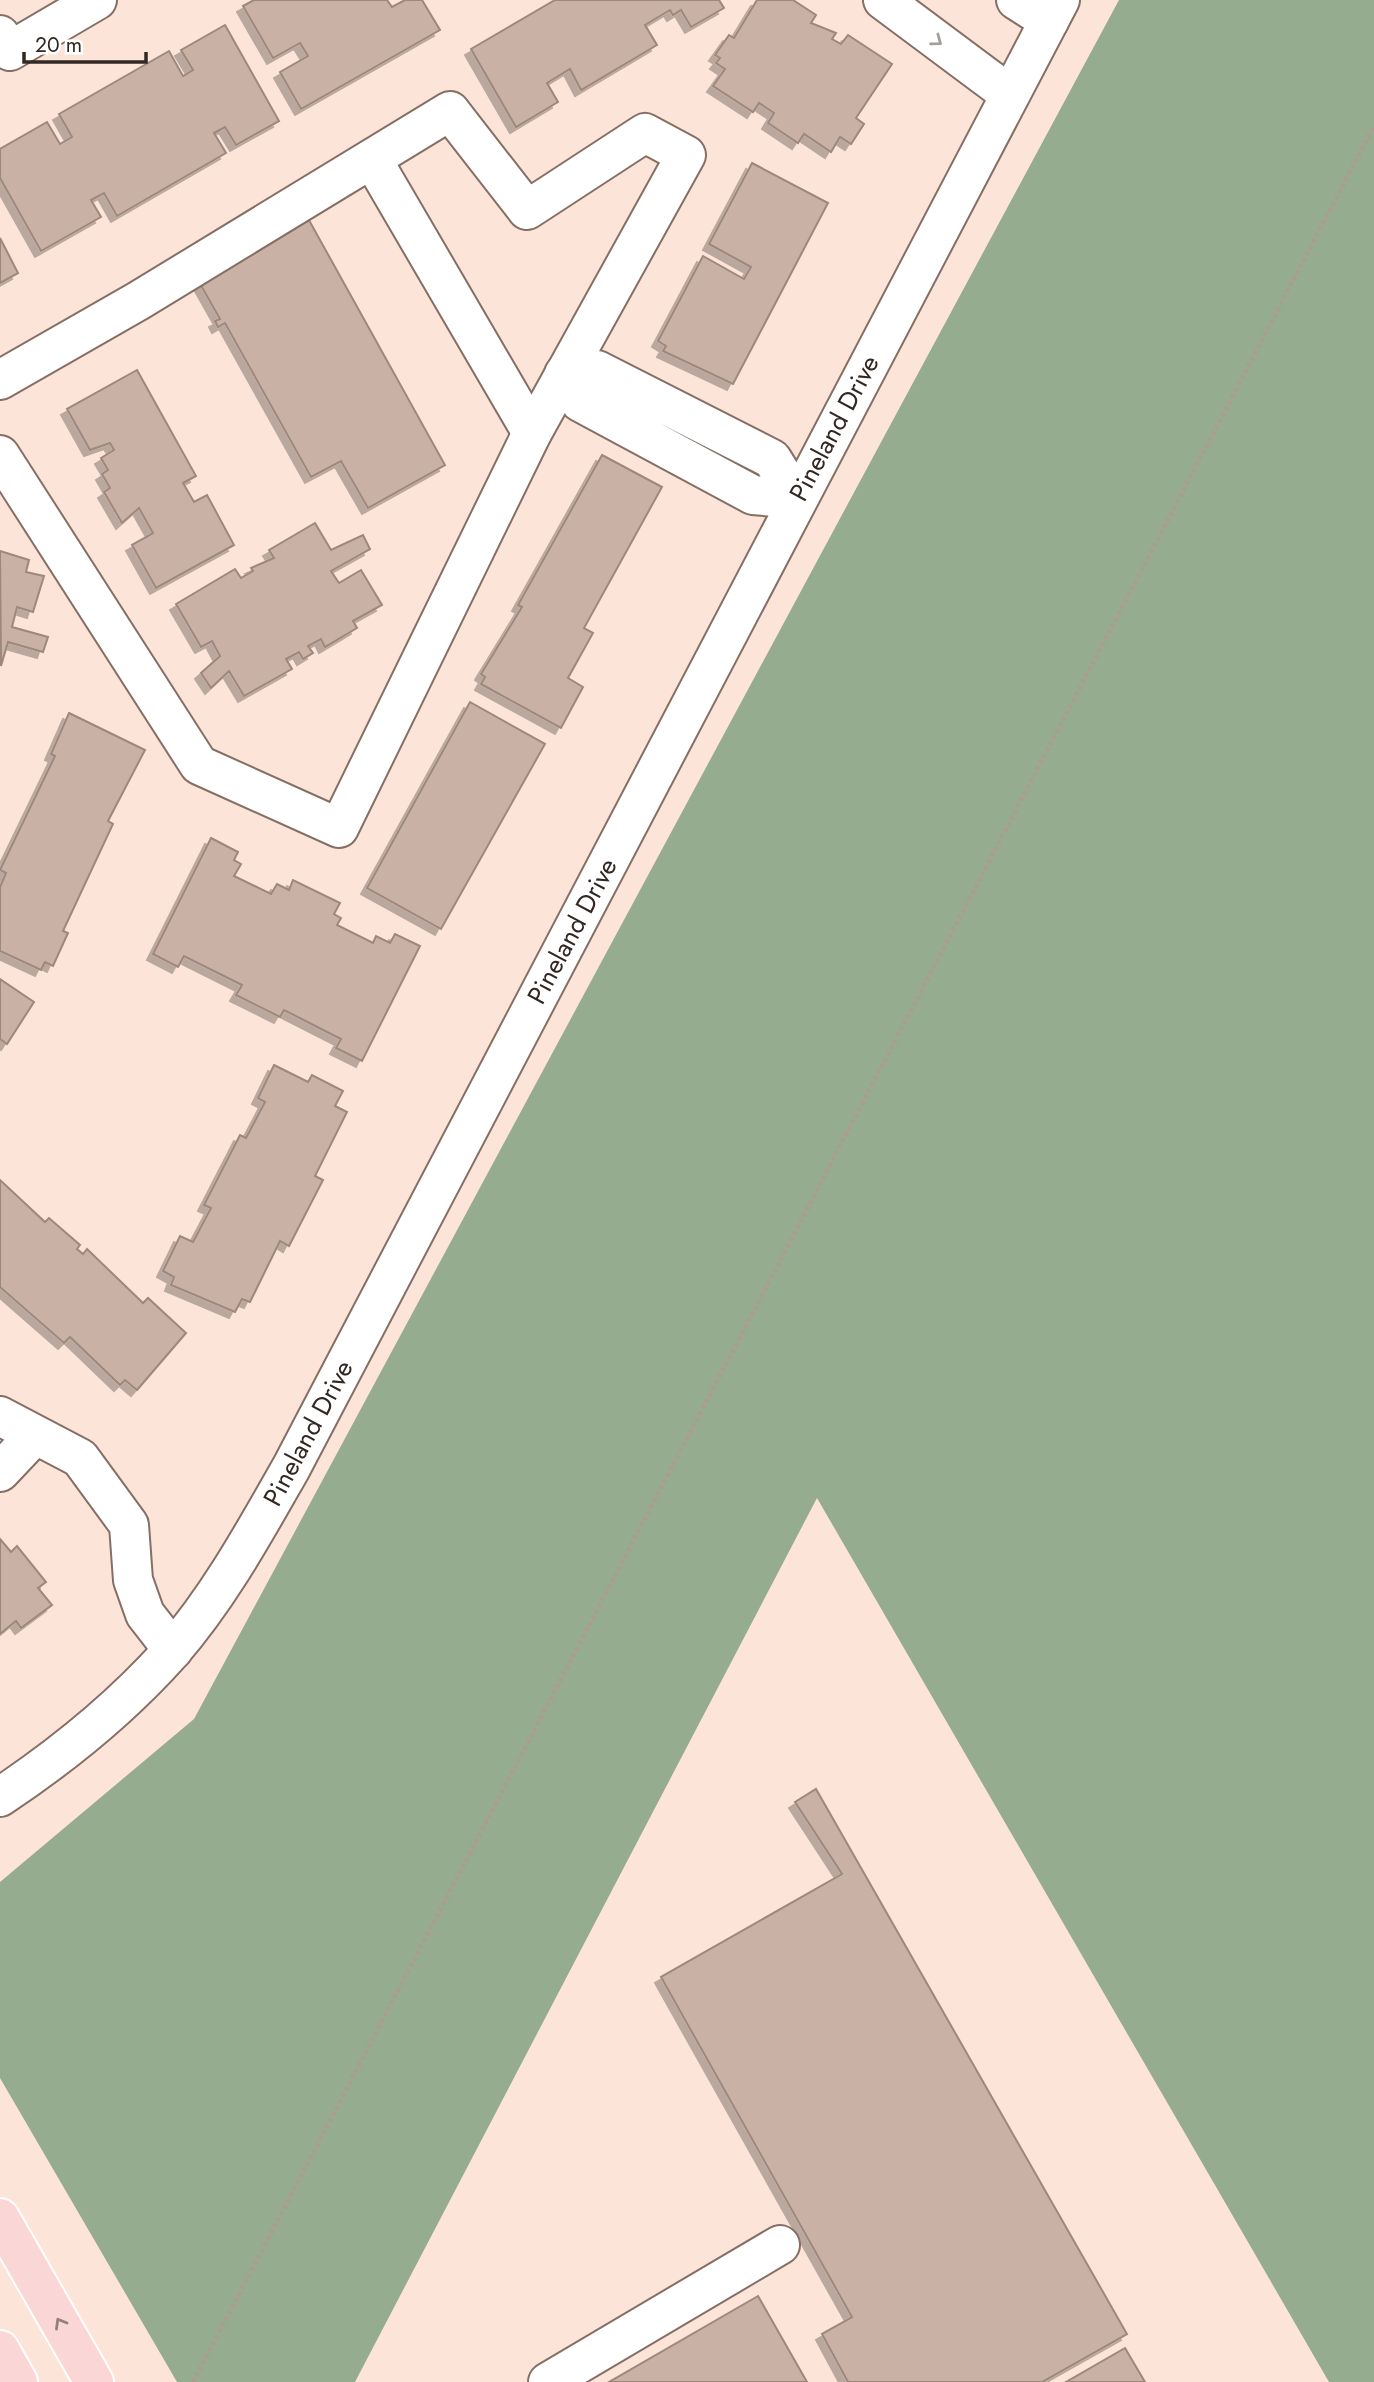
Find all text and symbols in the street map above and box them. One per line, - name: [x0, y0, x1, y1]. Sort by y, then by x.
- scale bar: [24, 21, 147, 65]
- text: 20 m: [35, 30, 82, 60]
- one-way arrow: [929, 32, 942, 45]
- street label: Pineland Drive: [780, 348, 888, 508]
- street label: Pineland Drive: [518, 851, 626, 1011]
- street label: Pineland Drive: [254, 1353, 362, 1513]
- one-way arrow: [55, 2317, 68, 2330]

